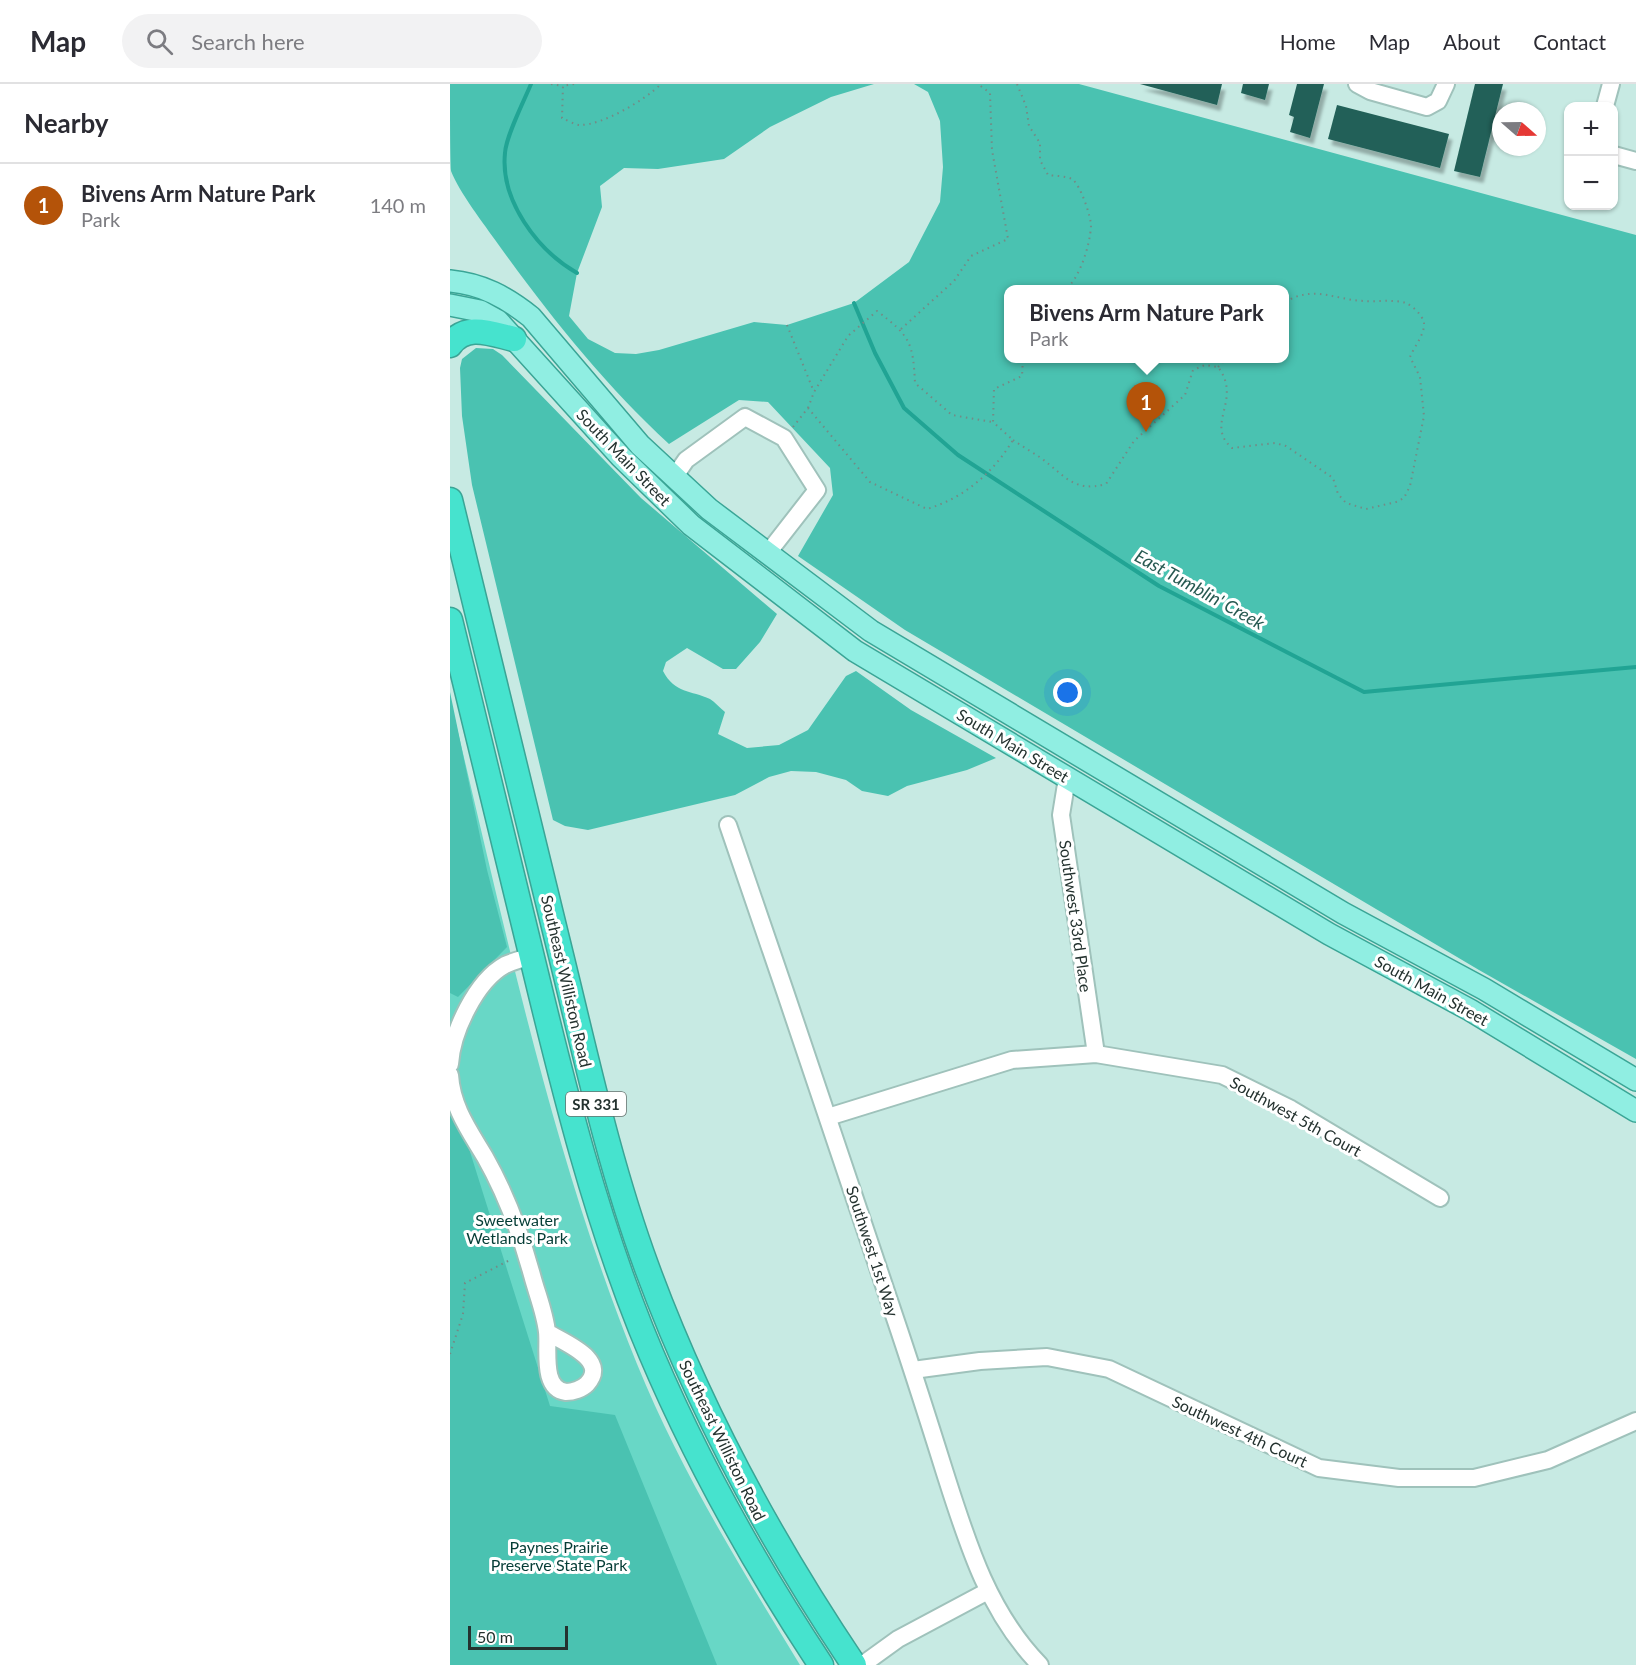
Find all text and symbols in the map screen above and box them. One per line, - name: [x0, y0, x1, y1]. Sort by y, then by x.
- search box: [122, 14, 542, 68]
- text: Map: [30, 24, 86, 58]
- icon: search: [143, 25, 176, 58]
- text: Search here: [191, 28, 305, 55]
- text: Home: [1280, 29, 1336, 54]
- text: Map: [1369, 29, 1410, 54]
- text: About: [1443, 29, 1500, 54]
- text: Contact: [1533, 29, 1606, 54]
- north arrow: [1492, 102, 1546, 156]
- map controls: [1564, 102, 1618, 210]
- button: +: [1564, 102, 1618, 156]
- text: Nearby: [24, 107, 109, 139]
- button: −: [1564, 156, 1618, 210]
- text: Bivens Arm Nature Park: [81, 180, 315, 207]
- text: 1: [38, 193, 49, 217]
- text: 140 m: [370, 193, 426, 217]
- text: Park: [81, 207, 120, 231]
- popup: [1004, 285, 1289, 363]
- text: Bivens Arm Nature Park: [1029, 299, 1264, 326]
- text: Park: [1029, 326, 1068, 350]
- pin: 1: [1126, 382, 1166, 432]
- street label: South Main Street: [573, 405, 675, 509]
- water label: East Tumblin' Creek: [1131, 544, 1269, 634]
- your location: [1053, 678, 1082, 707]
- street label: South Main Street: [954, 704, 1073, 786]
- street label: Southwest 33rd Place: [1056, 839, 1096, 993]
- street label: Southeast Williston Road: [538, 893, 596, 1069]
- street label: South Main Street: [1372, 951, 1492, 1029]
- street label: Southwest 5th Court: [1227, 1072, 1365, 1160]
- road number: SR 331: [566, 1092, 626, 1116]
- street label: Southwest 1st Way: [843, 1183, 903, 1320]
- park label: Sweetwater Wetlands Park: [466, 1210, 569, 1247]
- street label: Southeast Williston Road: [676, 1357, 770, 1523]
- street label: Southwest 4th Court: [1169, 1391, 1311, 1471]
- park label: Paynes Prairie Preserve State Park: [491, 1537, 628, 1574]
- scale bar: [468, 1623, 568, 1650]
- text: 50 m: [477, 1627, 513, 1646]

